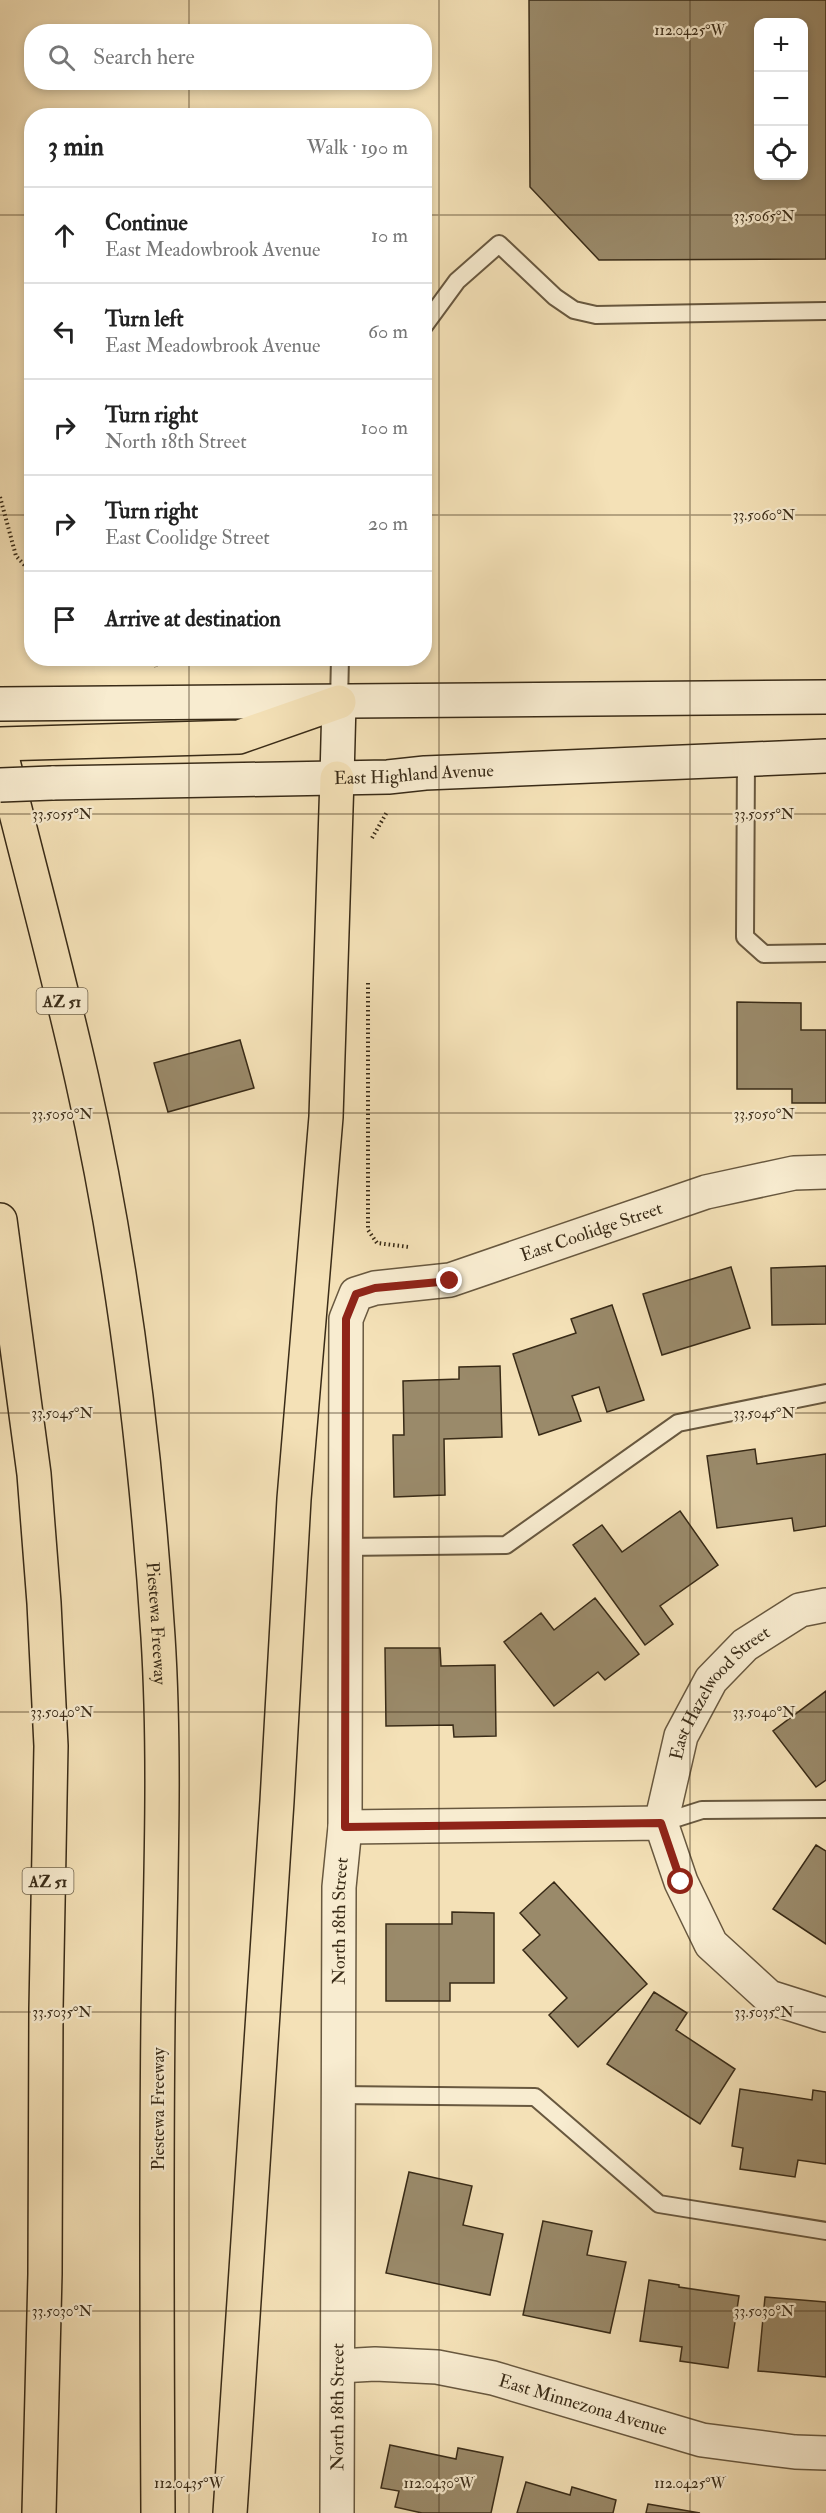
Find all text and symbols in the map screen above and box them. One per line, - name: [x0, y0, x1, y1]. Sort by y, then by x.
- map controls: [754, 18, 808, 180]
- button: +: [754, 18, 808, 72]
- text: 112.0425°W: [654, 21, 727, 40]
- search box: [24, 24, 432, 90]
- icon: search: [45, 41, 78, 74]
- text: Search here: [93, 43, 195, 71]
- button: −: [754, 72, 808, 126]
- button: locate: [754, 126, 808, 180]
- text: 3 min: [48, 131, 104, 163]
- text: Walk · 190 m: [307, 135, 408, 160]
- text: 33.5065°N: [733, 207, 795, 226]
- text: Continue: [105, 209, 188, 237]
- icon: ahead: [48, 219, 81, 252]
- text: 10 m: [371, 223, 408, 248]
- text: East Meadowbrook Avenue: [105, 237, 320, 262]
- text: Turn left: [105, 305, 184, 333]
- icon: left: [48, 315, 81, 348]
- text: 60 m: [368, 319, 408, 344]
- text: East Meadowbrook Avenue: [105, 333, 320, 358]
- text: Turn right: [105, 401, 198, 429]
- icon: right: [48, 411, 81, 444]
- text: 100 m: [361, 415, 408, 440]
- text: North 18th Street: [105, 429, 247, 454]
- text: Turn right: [105, 497, 198, 525]
- text: 33.5060°N: [733, 506, 796, 525]
- icon: right: [48, 507, 81, 540]
- text: 20 m: [368, 511, 408, 536]
- text: East Coolidge Street: [105, 525, 270, 550]
- icon: arrive: [48, 603, 81, 636]
- text: Arrive at destination: [105, 605, 281, 633]
- street label: East Highland Avenue: [334, 759, 495, 790]
- text: 33.5055°N: [32, 805, 93, 824]
- text: 33.5055°N: [734, 805, 795, 824]
- road number: AZ 51: [36, 988, 88, 1014]
- text: 33.5050°N: [31, 1105, 93, 1124]
- text: 33.5050°N: [733, 1105, 795, 1124]
- street label: East Coolidge Street: [518, 1197, 666, 1267]
- route end: [436, 1267, 462, 1293]
- text: 33.5045°N: [31, 1404, 93, 1423]
- text: 33.5045°N: [733, 1404, 795, 1423]
- street label: Piestewa Freeway: [141, 1561, 171, 1686]
- street label: East Hazelwood Street: [665, 1621, 774, 1762]
- text: 33.5040°N: [31, 1703, 94, 1722]
- text: 33.5040°N: [733, 1703, 796, 1722]
- street label: North 18th Street: [328, 1856, 354, 1985]
- road number: AZ 51: [22, 1868, 74, 1894]
- route start: [667, 1868, 693, 1894]
- text: 33.5035°N: [32, 2003, 92, 2022]
- text: 33.5035°N: [734, 2003, 794, 2022]
- street label: Piestewa Freeway: [147, 2046, 170, 2171]
- text: 33.5030°N: [32, 2302, 93, 2321]
- text: 33.5030°N: [734, 2302, 795, 2321]
- street label: North 18th Street: [326, 2343, 350, 2471]
- street label: East Minnezona Avenue: [496, 2369, 670, 2441]
- text: 112.0435°W: [154, 2474, 225, 2493]
- text: 112.0430°W: [404, 2474, 475, 2493]
- text: 112.0425°W: [654, 2474, 727, 2493]

